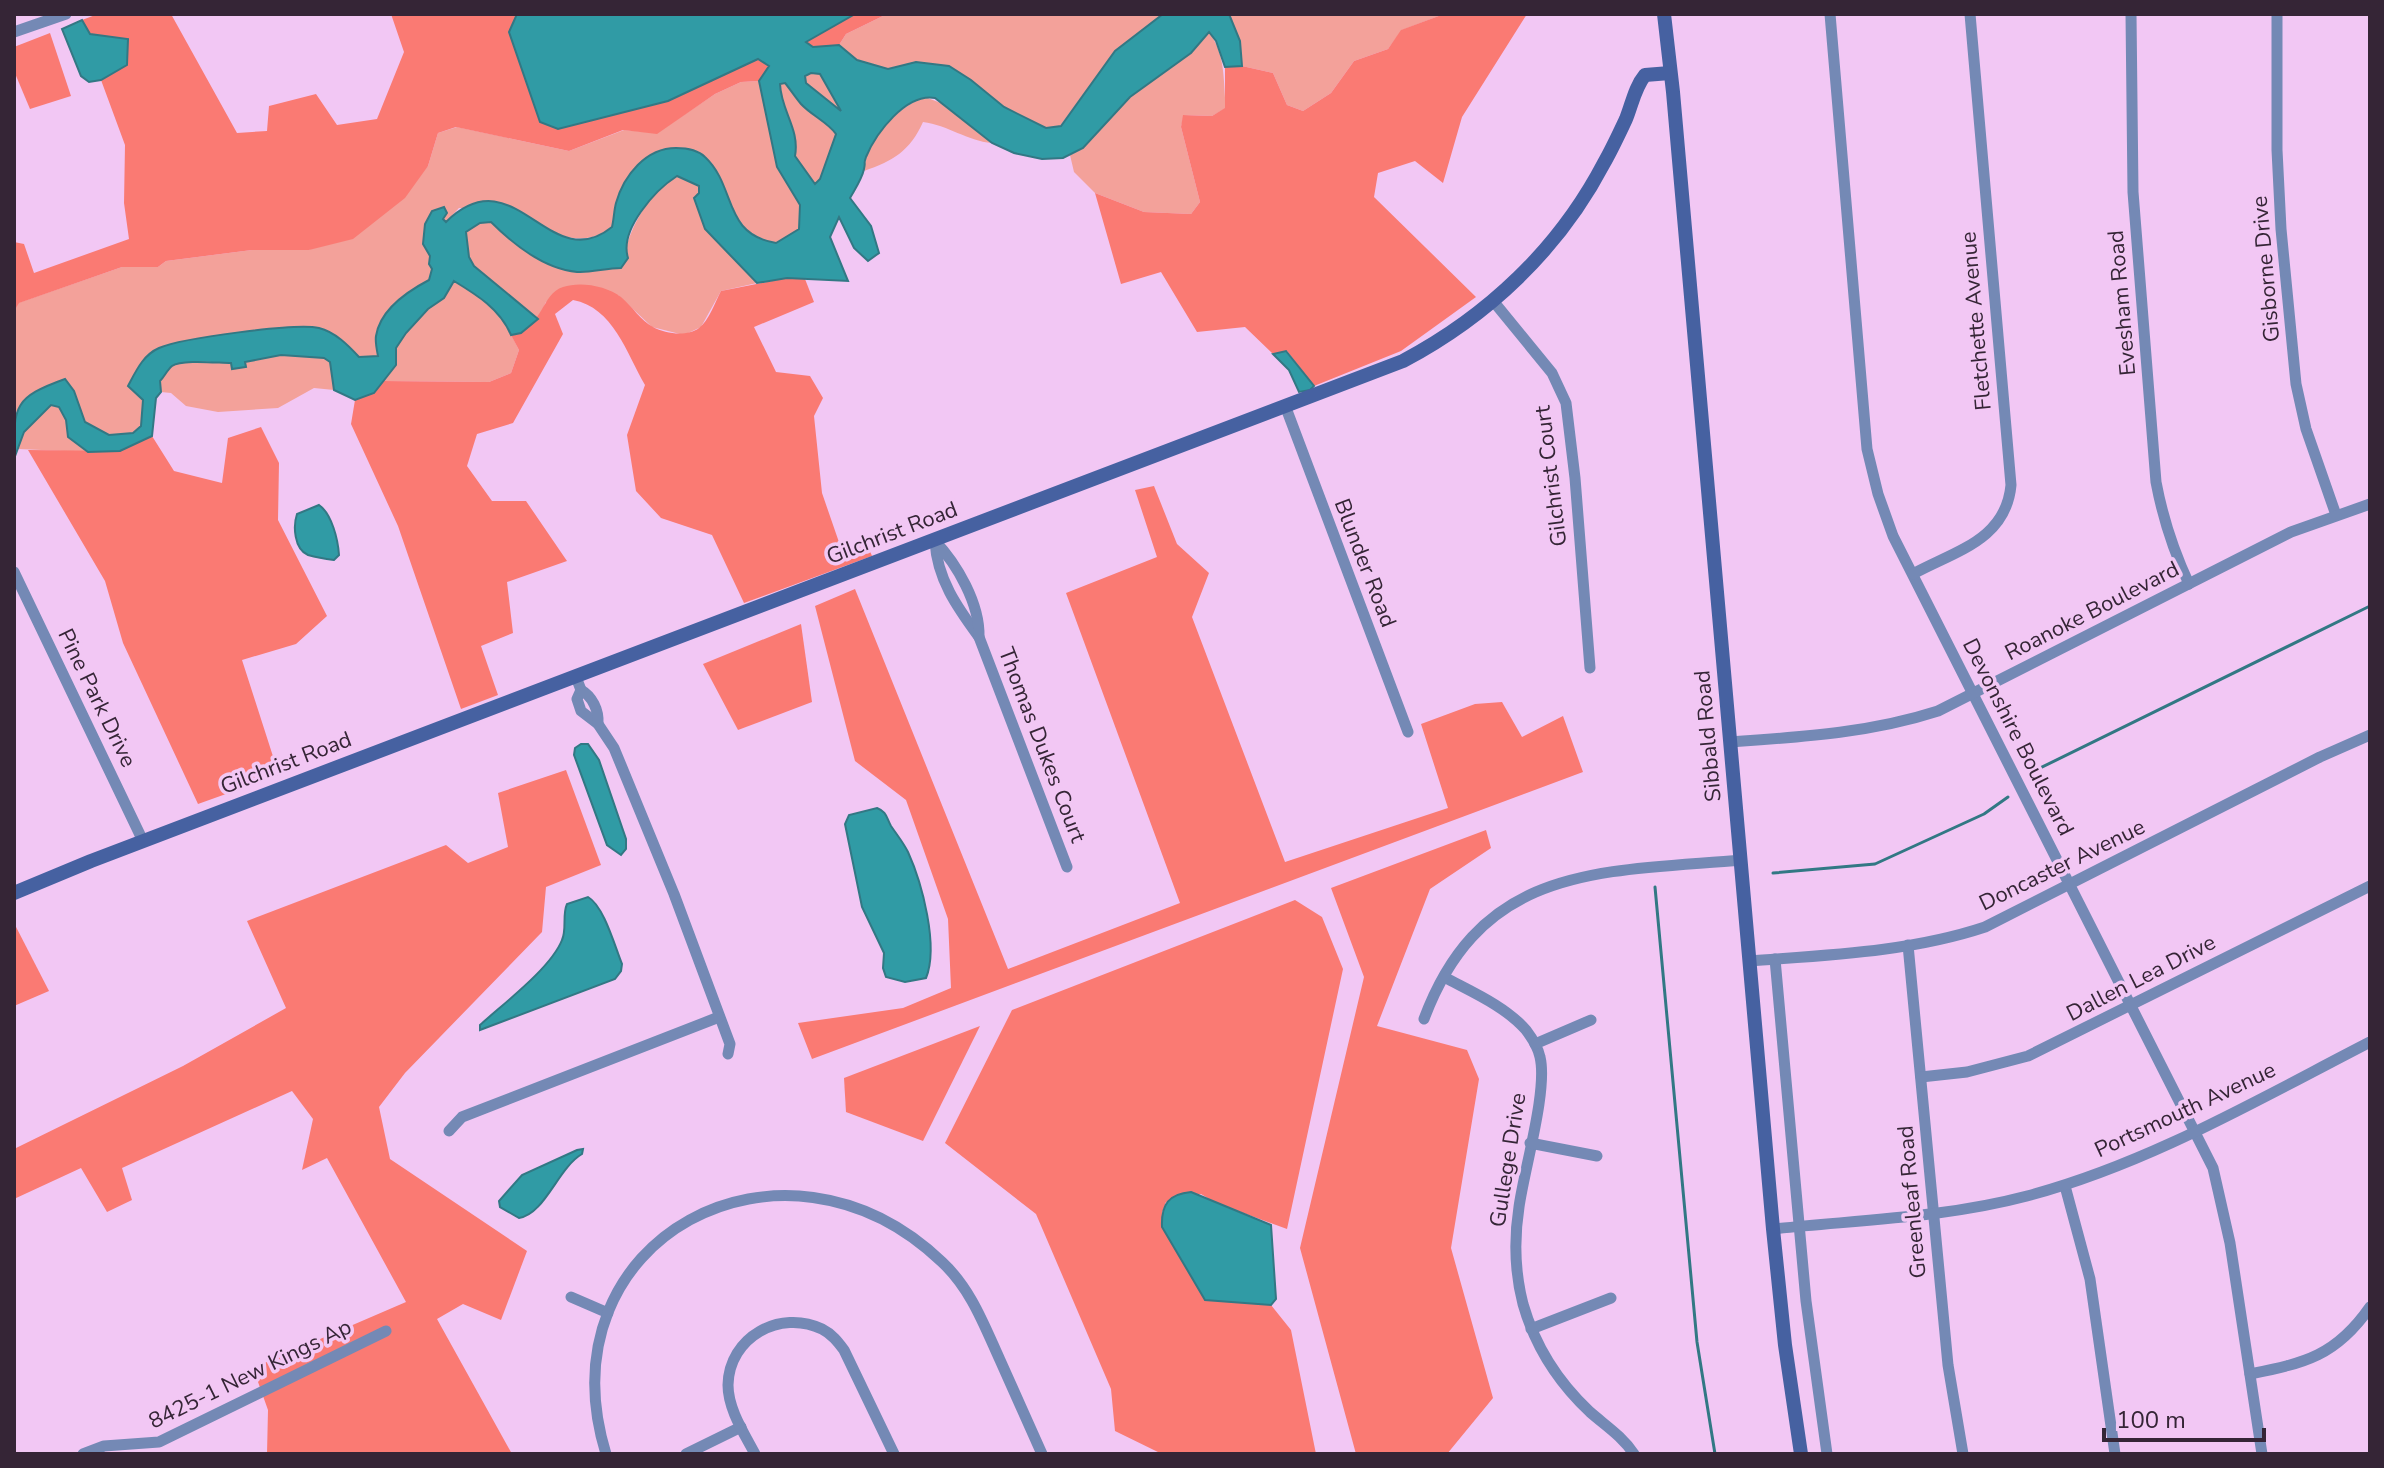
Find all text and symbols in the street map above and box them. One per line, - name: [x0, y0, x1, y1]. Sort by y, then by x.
- street label: Gisborne Drive: [2245, 195, 2287, 343]
- street label: Evesham Road: [2101, 229, 2143, 377]
- street label: Fletchette Avenue: [1953, 230, 1999, 412]
- street label: Gilchrist Court: [1527, 404, 1575, 548]
- street label: Gilchrist Road: [822, 494, 962, 572]
- street label: Blunder Road: [1327, 494, 1403, 632]
- street label: Roanoke Boulevard: [2000, 554, 2184, 668]
- street label: Pine Park Drive: [50, 624, 144, 772]
- street label: Devonshire Boulevard: [1955, 633, 2081, 841]
- street label: Thomas Dukes Court: [991, 643, 1093, 847]
- street label: Sibbald Road: [1687, 669, 1729, 803]
- street label: Gilchrist Road: [216, 724, 356, 802]
- street label: Doncaster Avenue: [1974, 812, 2150, 918]
- street label: Dallen Lea Drive: [2061, 927, 2221, 1029]
- street label: Portsmouth Avenue: [2090, 1055, 2280, 1165]
- street label: Gullege Drive: [1483, 1091, 1533, 1229]
- street label: Greenleaf Road: [1890, 1124, 1934, 1280]
- street label: 8425-1 New Kings Ap: [144, 1312, 356, 1436]
- scale bar: [2104, 1392, 2264, 1442]
- text: 100 m: [2116, 1404, 2186, 1436]

